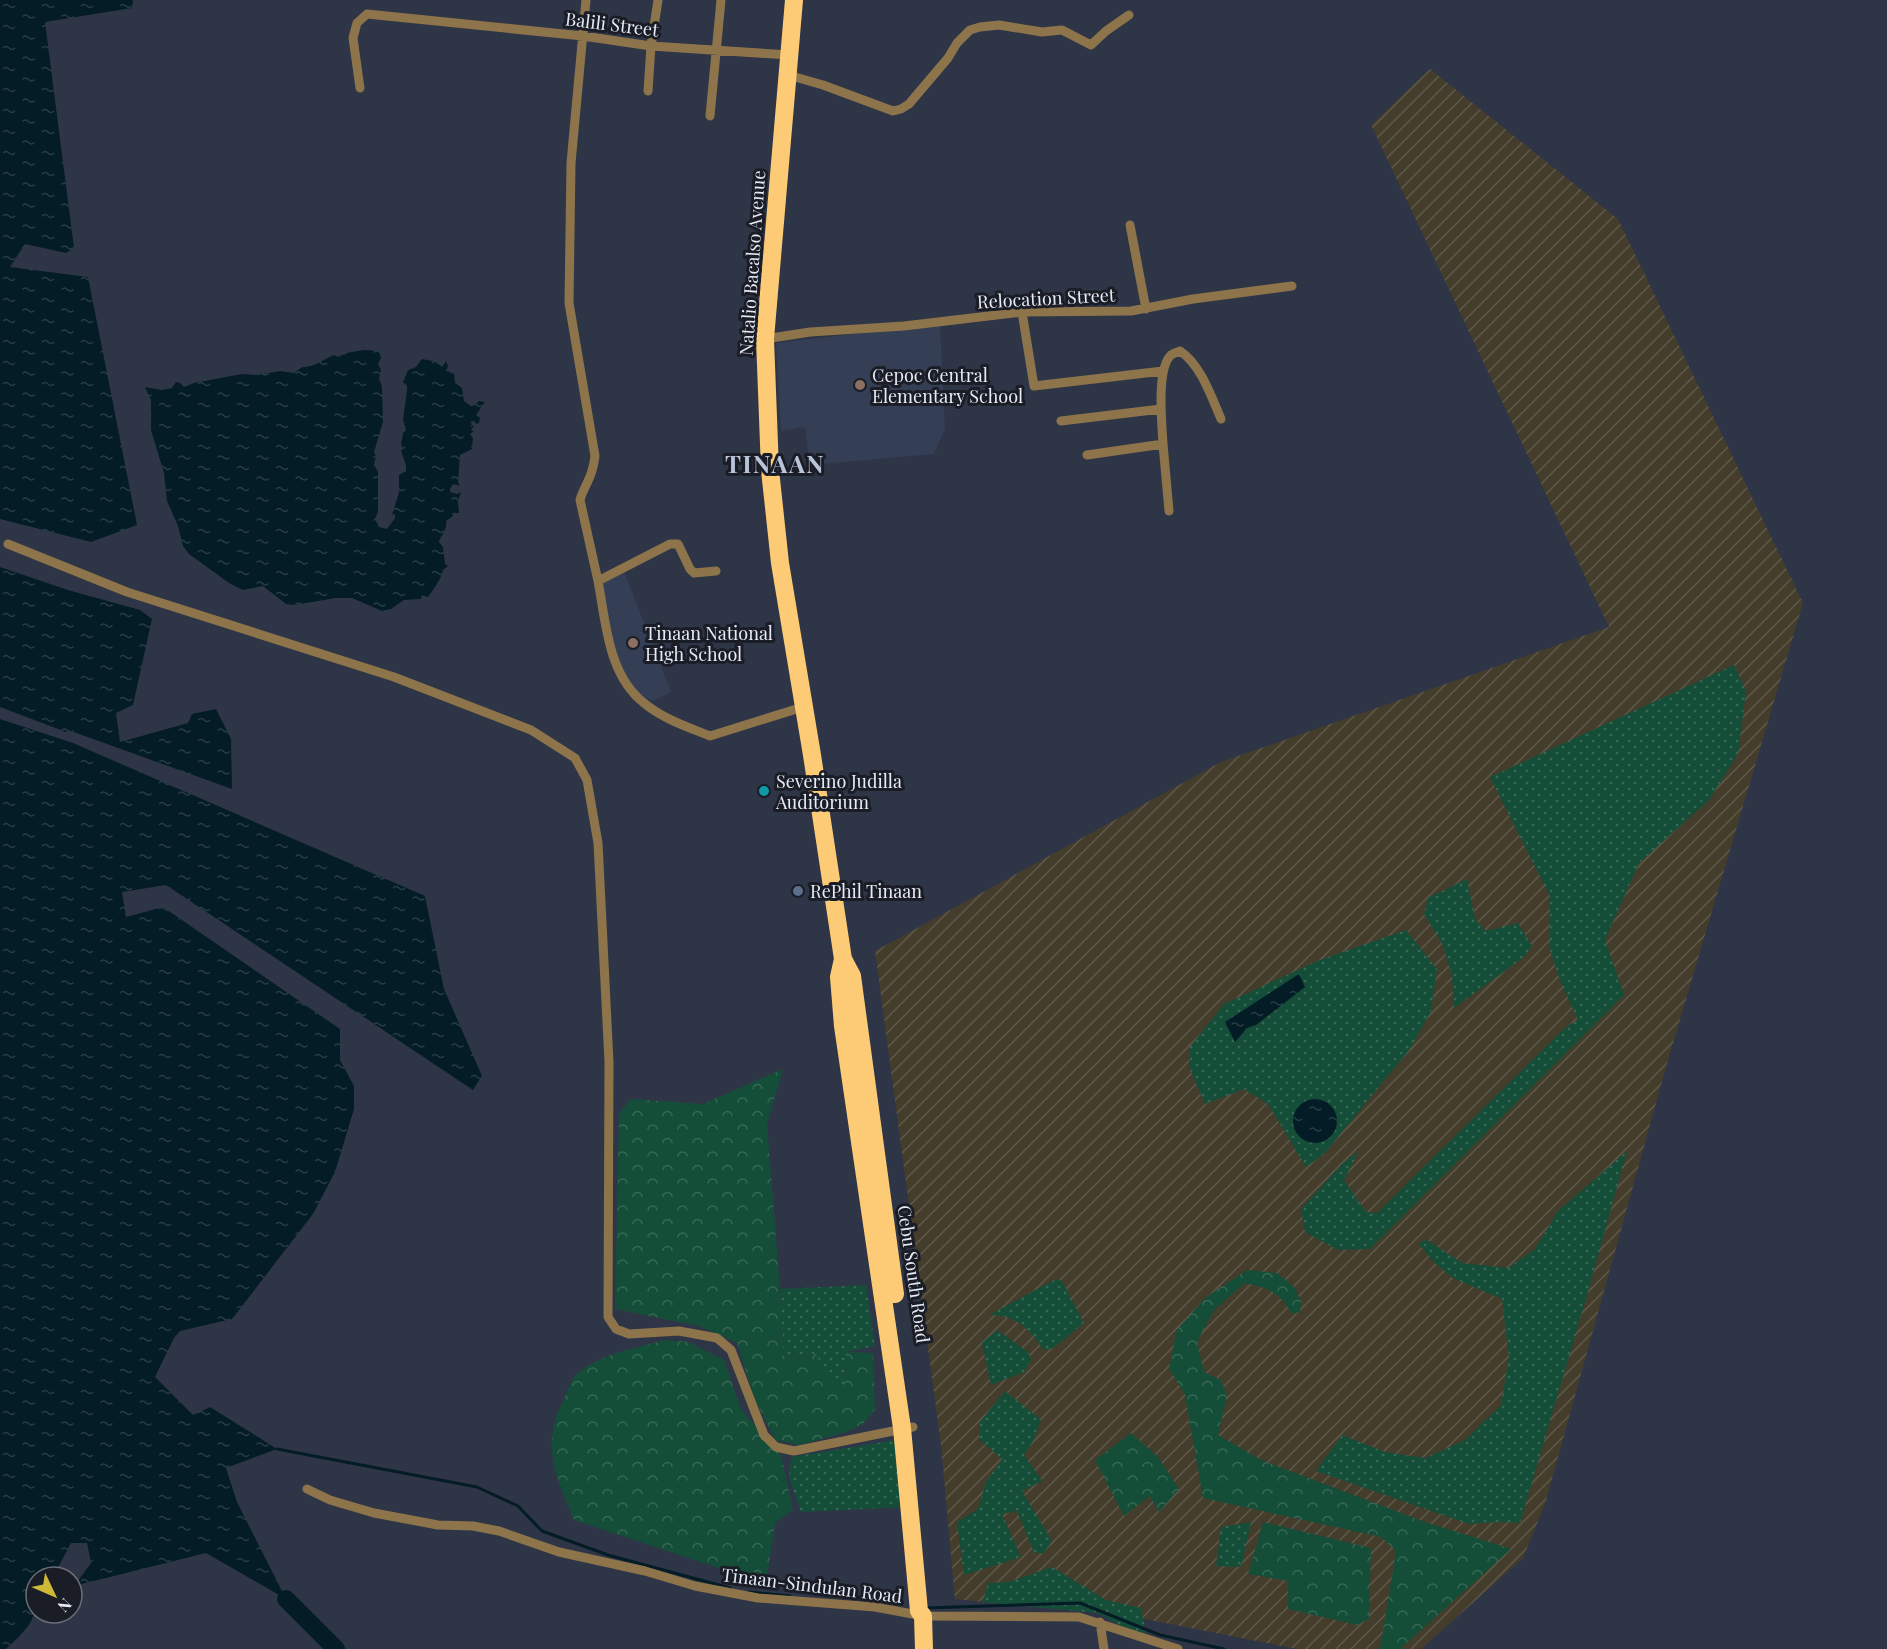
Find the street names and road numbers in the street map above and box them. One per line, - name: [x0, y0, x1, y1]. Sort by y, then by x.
- street label: Balili Street: [564, 6, 661, 42]
- street label: Natalio Bacalso Avenue: [734, 170, 770, 356]
- street label: Relocation Street: [976, 282, 1116, 314]
- street label: Cebu South Road: [892, 1204, 936, 1345]
- street label: Tinaan-Sindulan Road: [720, 1562, 904, 1608]

